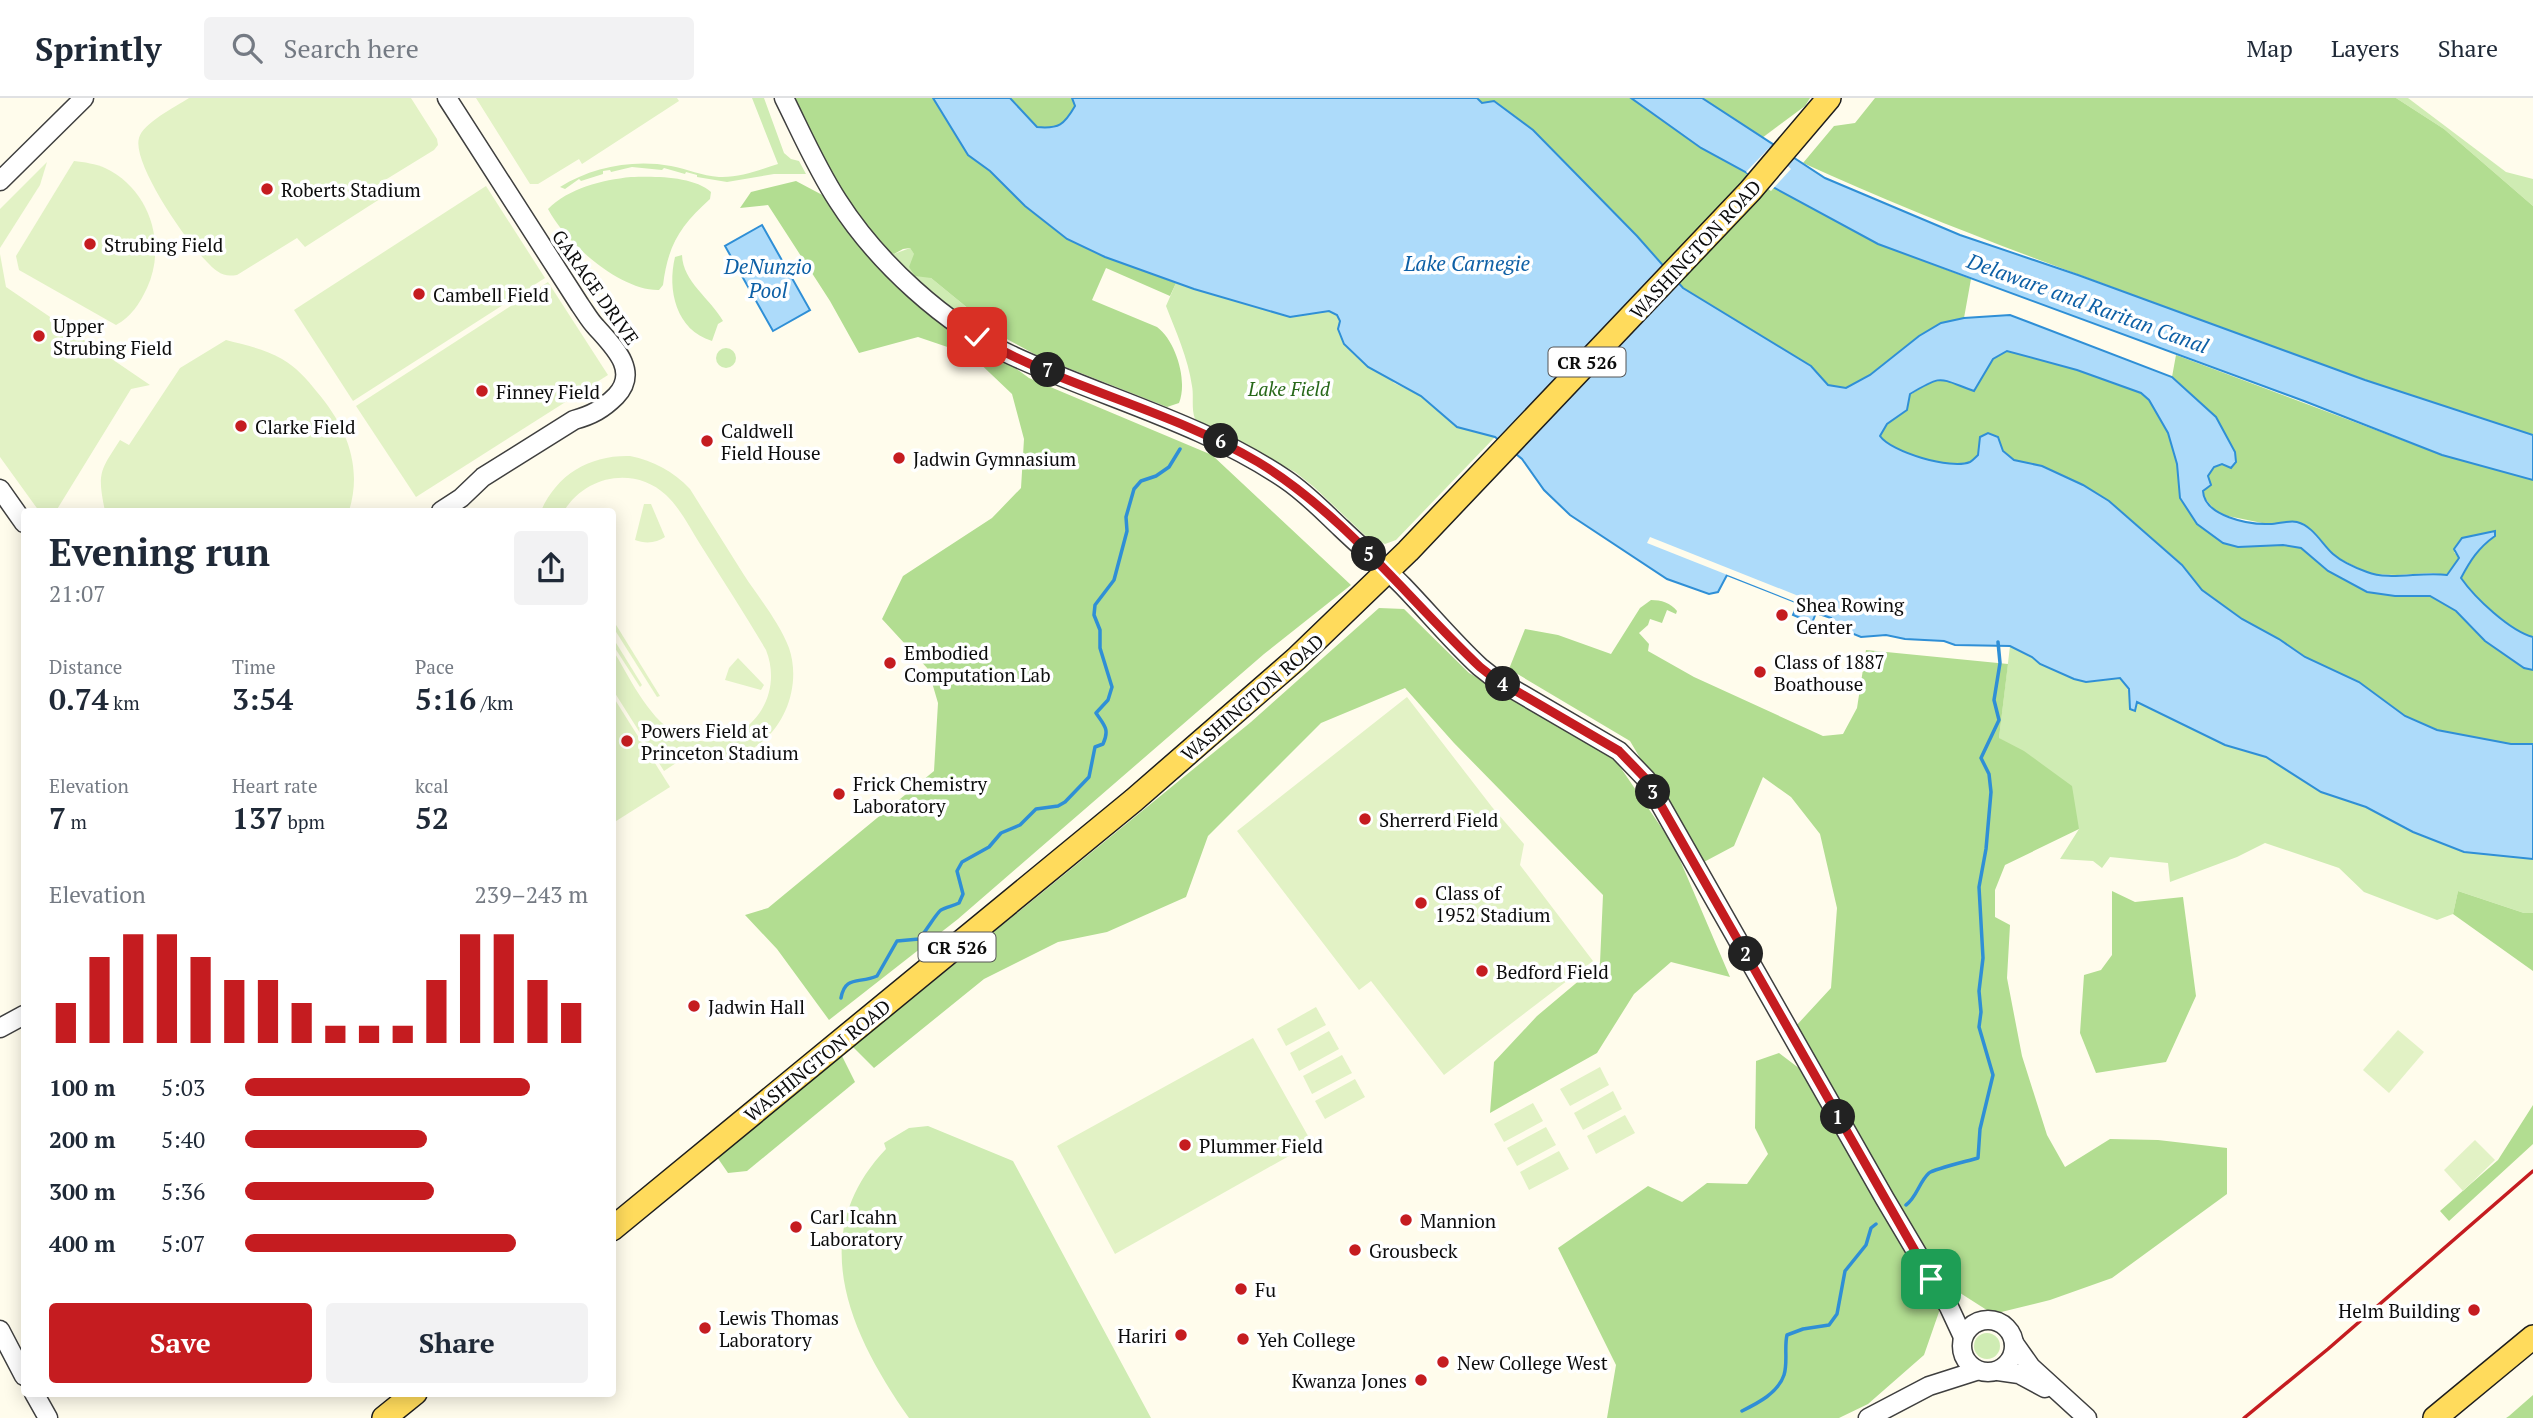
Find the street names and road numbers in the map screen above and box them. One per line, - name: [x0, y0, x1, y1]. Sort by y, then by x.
- street label: WASHINGTON ROAD: [1624, 174, 1766, 324]
- street label: GARAGE DRIVE: [547, 224, 645, 350]
- road number: CR 526: [1548, 348, 1626, 376]
- street label: WASHINGTON ROAD: [1175, 628, 1329, 766]
- road number: CR 526: [918, 932, 996, 962]
- street label: WASHINGTON ROAD: [739, 993, 895, 1127]

